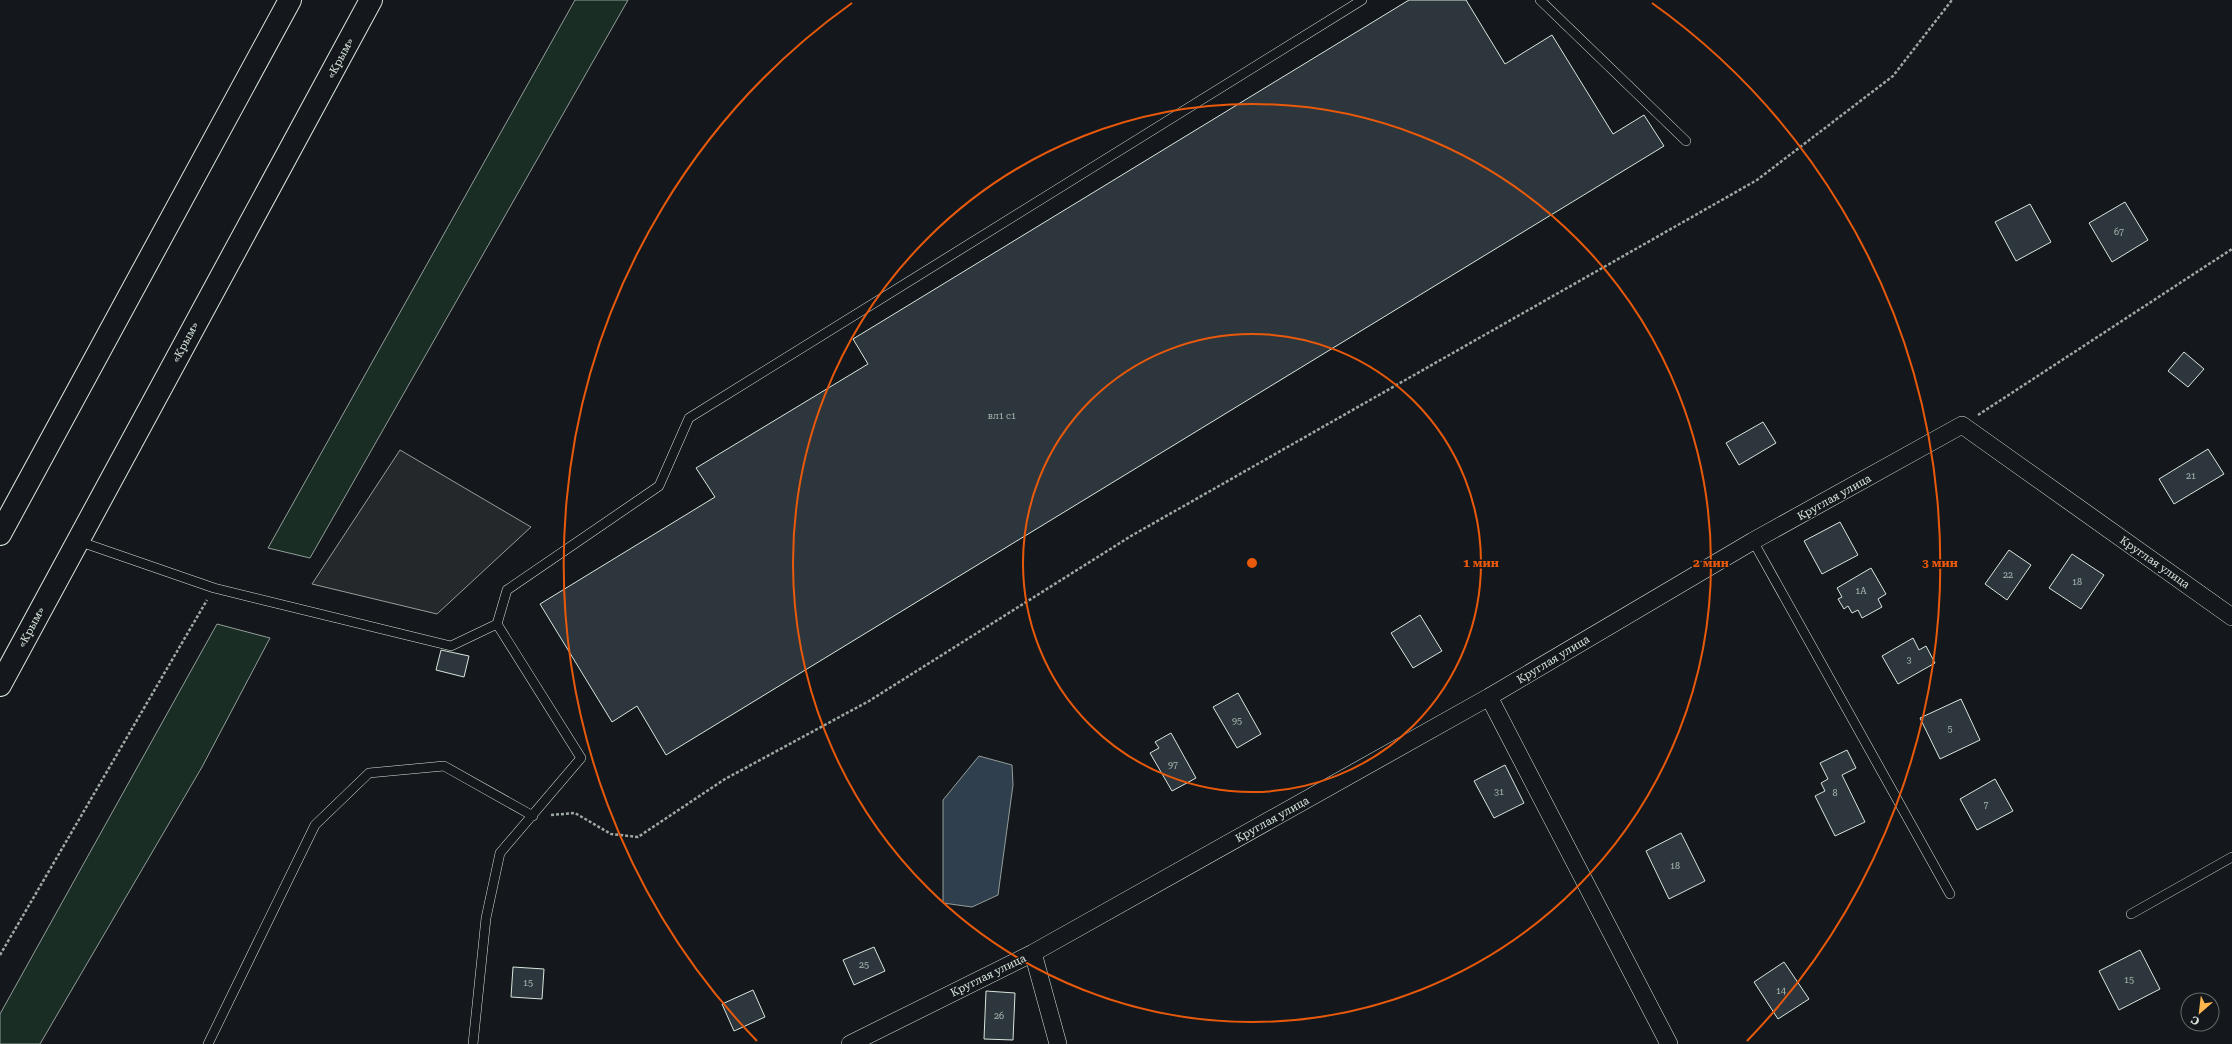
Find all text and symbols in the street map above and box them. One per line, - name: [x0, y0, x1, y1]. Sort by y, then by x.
- street label: «Крым»: [324, 36, 356, 81]
- house number: 67: [2114, 227, 2124, 237]
- street label: «Крым»: [169, 320, 201, 365]
- house number: вл1 с1: [988, 411, 1016, 421]
- house number: 21: [2186, 471, 2196, 481]
- street label: Круглая улица: [1795, 472, 1873, 523]
- street label: Круглая улица: [2117, 533, 2192, 591]
- centre of rings: [1245, 556, 1259, 570]
- text: 1 мин: [1463, 556, 1499, 570]
- text: 2 мин: [1693, 556, 1729, 570]
- text: 3 мин: [1922, 556, 1958, 570]
- house number: 22: [2003, 570, 2013, 580]
- house number: 18: [2072, 577, 2082, 587]
- house number: 1А: [1855, 586, 1867, 596]
- street label: «Крым»: [15, 605, 47, 650]
- street label: Круглая улица: [1515, 633, 1592, 686]
- house number: 3: [1906, 655, 1912, 665]
- house number: 95: [1232, 716, 1242, 726]
- house number: 5: [1947, 724, 1953, 734]
- house number: 97: [1168, 760, 1178, 770]
- house number: 31: [1494, 787, 1504, 797]
- house number: 8: [1832, 788, 1838, 798]
- street label: Круглая улица: [1233, 794, 1311, 845]
- house number: 7: [1983, 800, 1989, 810]
- house number: 18: [1670, 861, 1680, 871]
- street label: Круглая улица: [948, 952, 1028, 999]
- house number: 25: [859, 960, 869, 970]
- house number: 15: [2124, 975, 2134, 985]
- house number: 15: [523, 978, 533, 988]
- house number: 14: [1776, 986, 1786, 996]
- north arrow: [2180, 992, 2220, 1032]
- house number: 26: [994, 1011, 1004, 1021]
- text: С: [2189, 1013, 2202, 1028]

